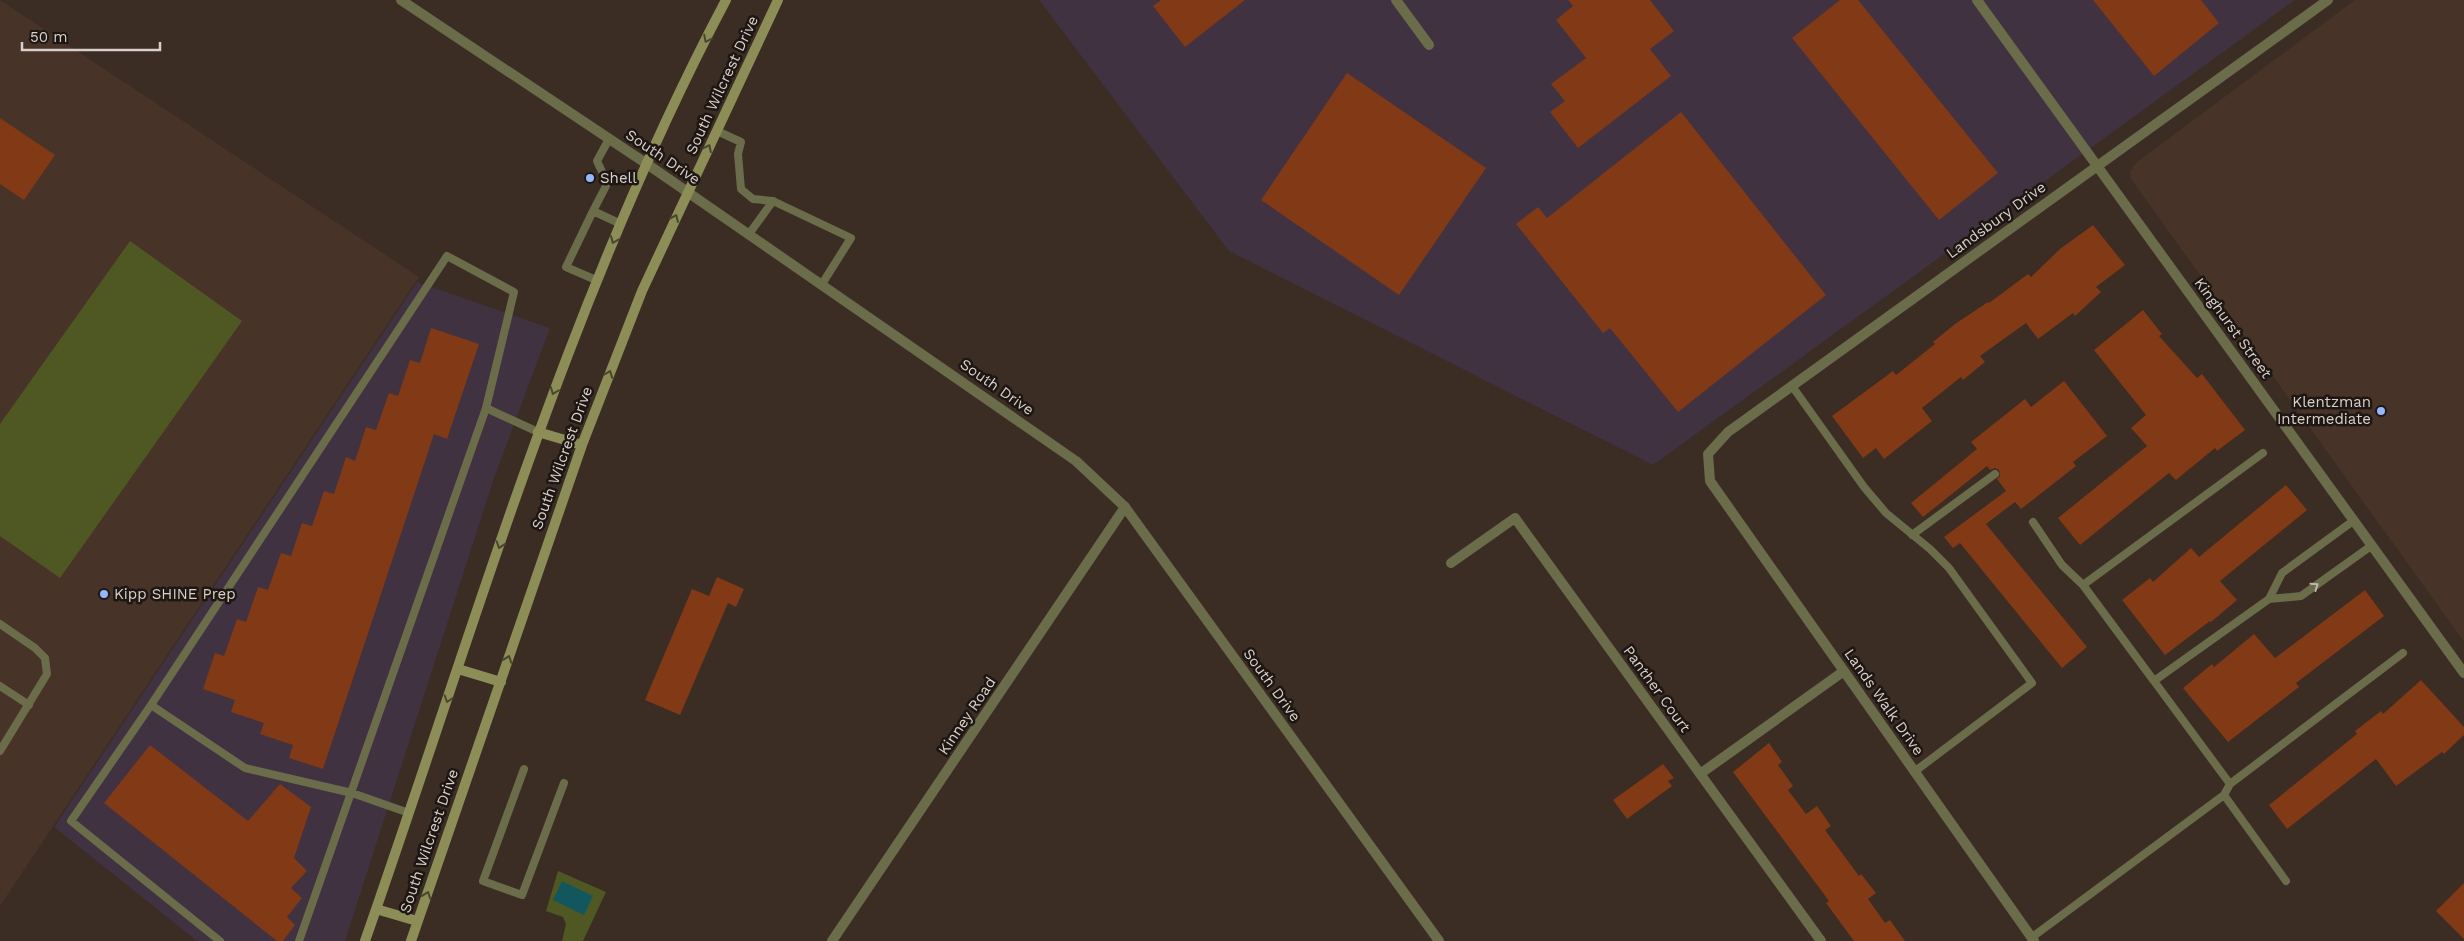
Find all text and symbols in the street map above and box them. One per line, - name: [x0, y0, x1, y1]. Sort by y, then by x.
- street label: South Wilcrest Drive: [682, 13, 762, 157]
- scale bar: [22, 20, 160, 52]
- text: 50 m: [30, 28, 67, 46]
- one-way arrow: [703, 34, 713, 43]
- street label: South Drive: [622, 126, 704, 188]
- one-way arrow: [702, 144, 713, 153]
- place label: Shell: [600, 169, 637, 187]
- marker: Shell: [584, 172, 596, 184]
- street label: Landsbury Drive: [1943, 178, 2049, 262]
- one-way arrow: [668, 214, 679, 223]
- one-way arrow: [609, 235, 620, 244]
- street label: Kinghurst Street: [2190, 274, 2276, 382]
- street label: South Drive: [957, 355, 1037, 419]
- one-way arrow: [604, 370, 614, 378]
- street label: South Wilcrest Drive: [528, 384, 596, 532]
- one-way arrow: [550, 387, 560, 395]
- place label: Klentzman Intermediate: [2277, 393, 2371, 428]
- marker: Klentzman Intermediate: [2375, 405, 2387, 417]
- one-way arrow: [496, 540, 506, 548]
- one-way arrow: [2309, 583, 2319, 592]
- place label: Kipp SHINE Prep: [114, 585, 236, 603]
- marker: Kipp SHINE Prep: [98, 588, 110, 600]
- street label: Panther Court: [1620, 642, 1695, 736]
- street label: South Drive: [1239, 645, 1305, 725]
- street label: Lands Walk Drive: [1840, 645, 1928, 759]
- one-way arrow: [503, 655, 513, 663]
- street label: Kinney Road: [934, 674, 1000, 758]
- one-way arrow: [444, 694, 454, 702]
- street label: South Wilcrest Drive: [396, 767, 462, 915]
- one-way arrow: [421, 891, 431, 900]

